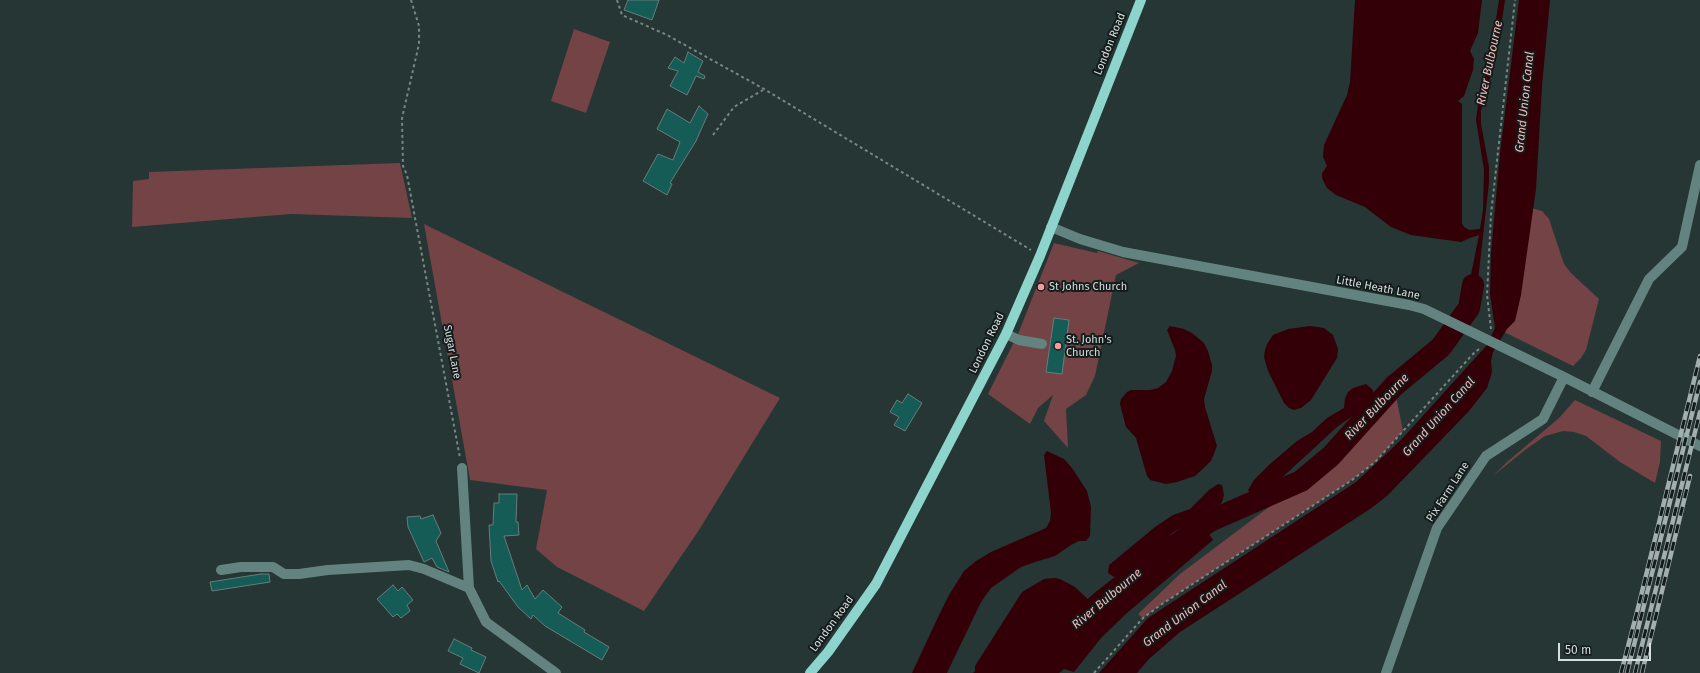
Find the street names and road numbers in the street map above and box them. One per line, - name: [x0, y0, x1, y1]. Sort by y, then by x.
- street label: London Road: [1092, 11, 1128, 77]
- street label: Little Heath Lane: [1335, 273, 1421, 303]
- street label: London Road: [967, 311, 1007, 375]
- street label: Sugar Lane: [440, 324, 464, 380]
- street label: Pix Farm Lane: [1424, 460, 1472, 524]
- street label: London Road: [807, 594, 857, 654]

